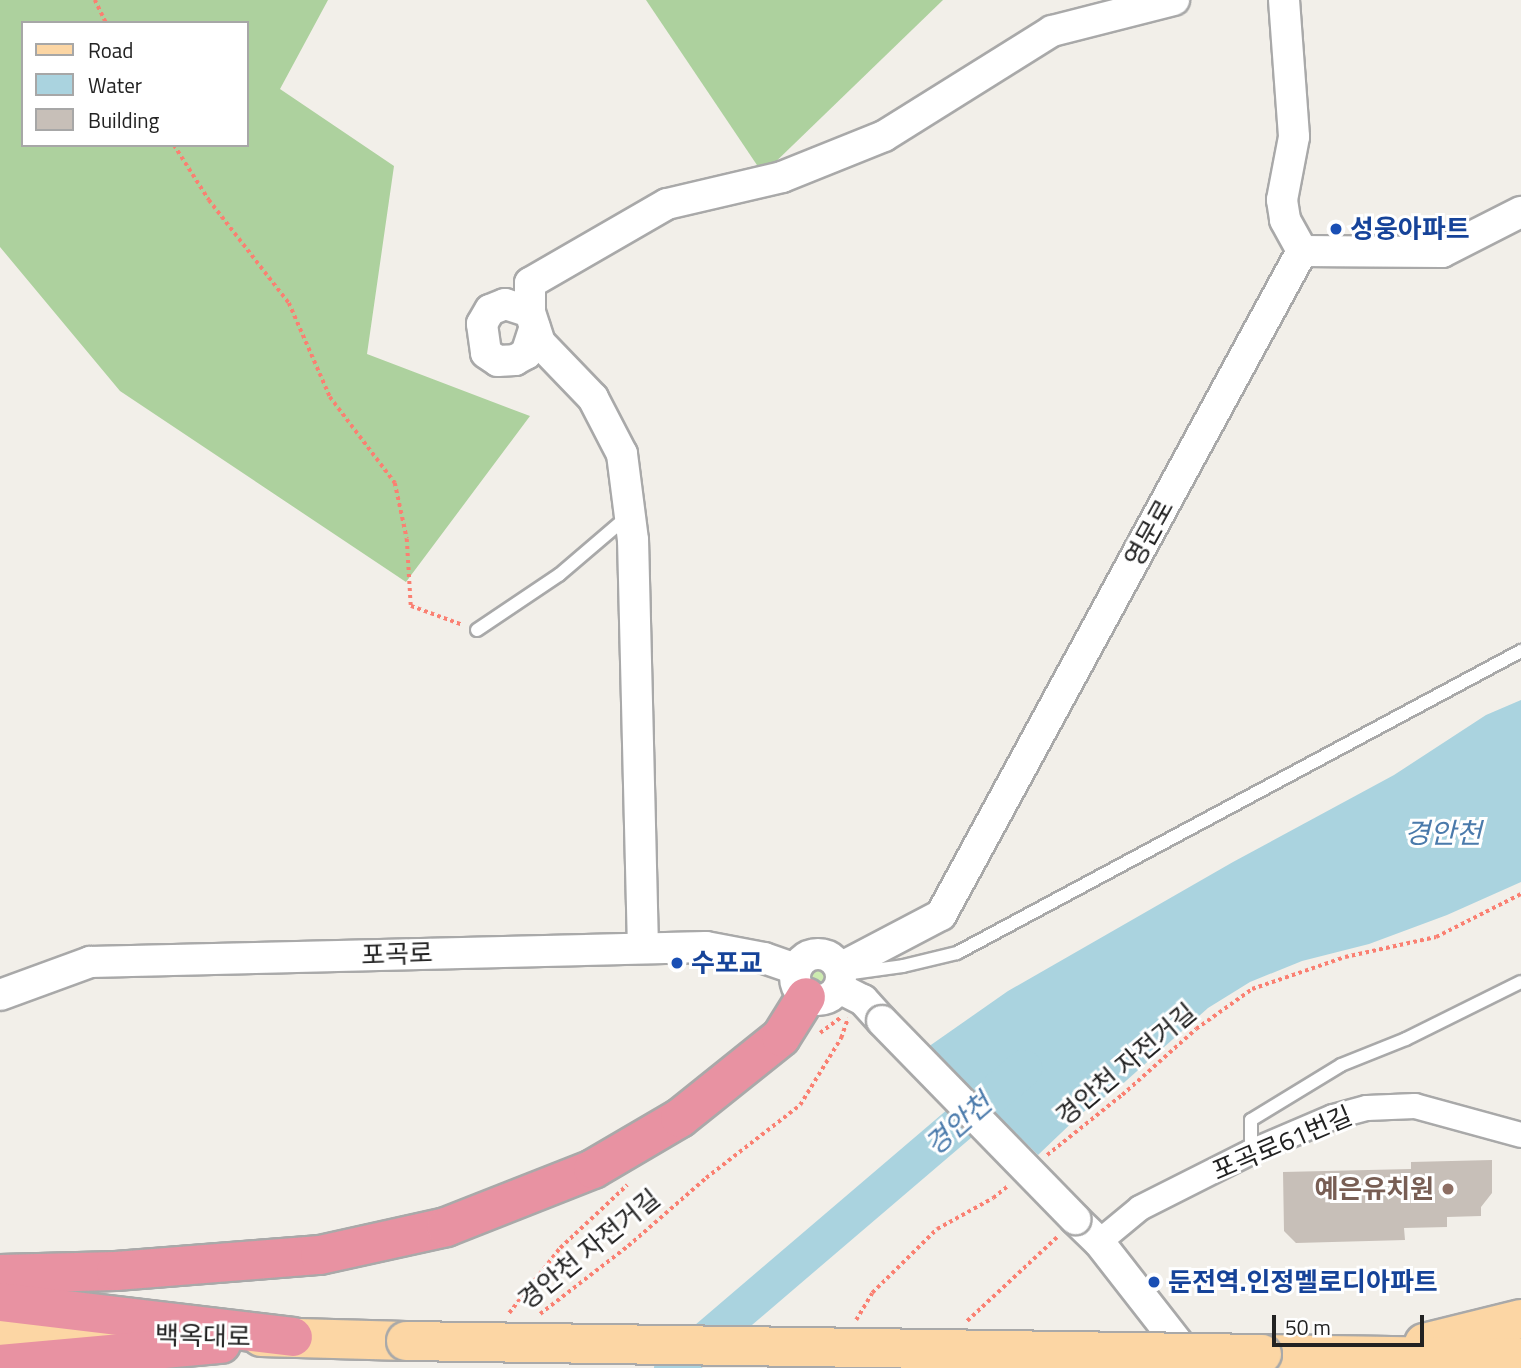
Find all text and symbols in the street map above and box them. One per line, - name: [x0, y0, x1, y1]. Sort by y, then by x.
- legend: [21, 21, 248, 147]
- text: Road: [88, 34, 133, 66]
- text: Water: [88, 69, 142, 101]
- text: Building: [88, 104, 159, 136]
- place label: 성웅아파트: [1350, 213, 1470, 245]
- marker: 성웅아파트: [1328, 221, 1344, 237]
- street label: 영문로: [1118, 494, 1180, 572]
- water label: 경안천: [1404, 816, 1482, 850]
- street label: 포곡로: [361, 937, 433, 971]
- place label: 수포교: [691, 947, 763, 979]
- marker: 수포교: [669, 955, 685, 971]
- street label: 경안천 자전거길: [1050, 996, 1202, 1132]
- water label: 경안천: [918, 1086, 998, 1162]
- street label: 포곡로61번길: [1207, 1100, 1357, 1186]
- place label: 예은유치원: [1314, 1173, 1434, 1205]
- marker: 예은유치원: [1440, 1181, 1456, 1197]
- street label: 경안천 자전거길: [512, 1182, 666, 1316]
- place label: 둔전역.인정멜로디아파트: [1168, 1266, 1438, 1298]
- marker: 둔전역.인정멜로디아파트: [1146, 1274, 1162, 1290]
- scale bar: [1276, 1302, 1428, 1346]
- text: 50 m: [1285, 1311, 1331, 1343]
- street label: 백옥대로: [155, 1320, 251, 1352]

